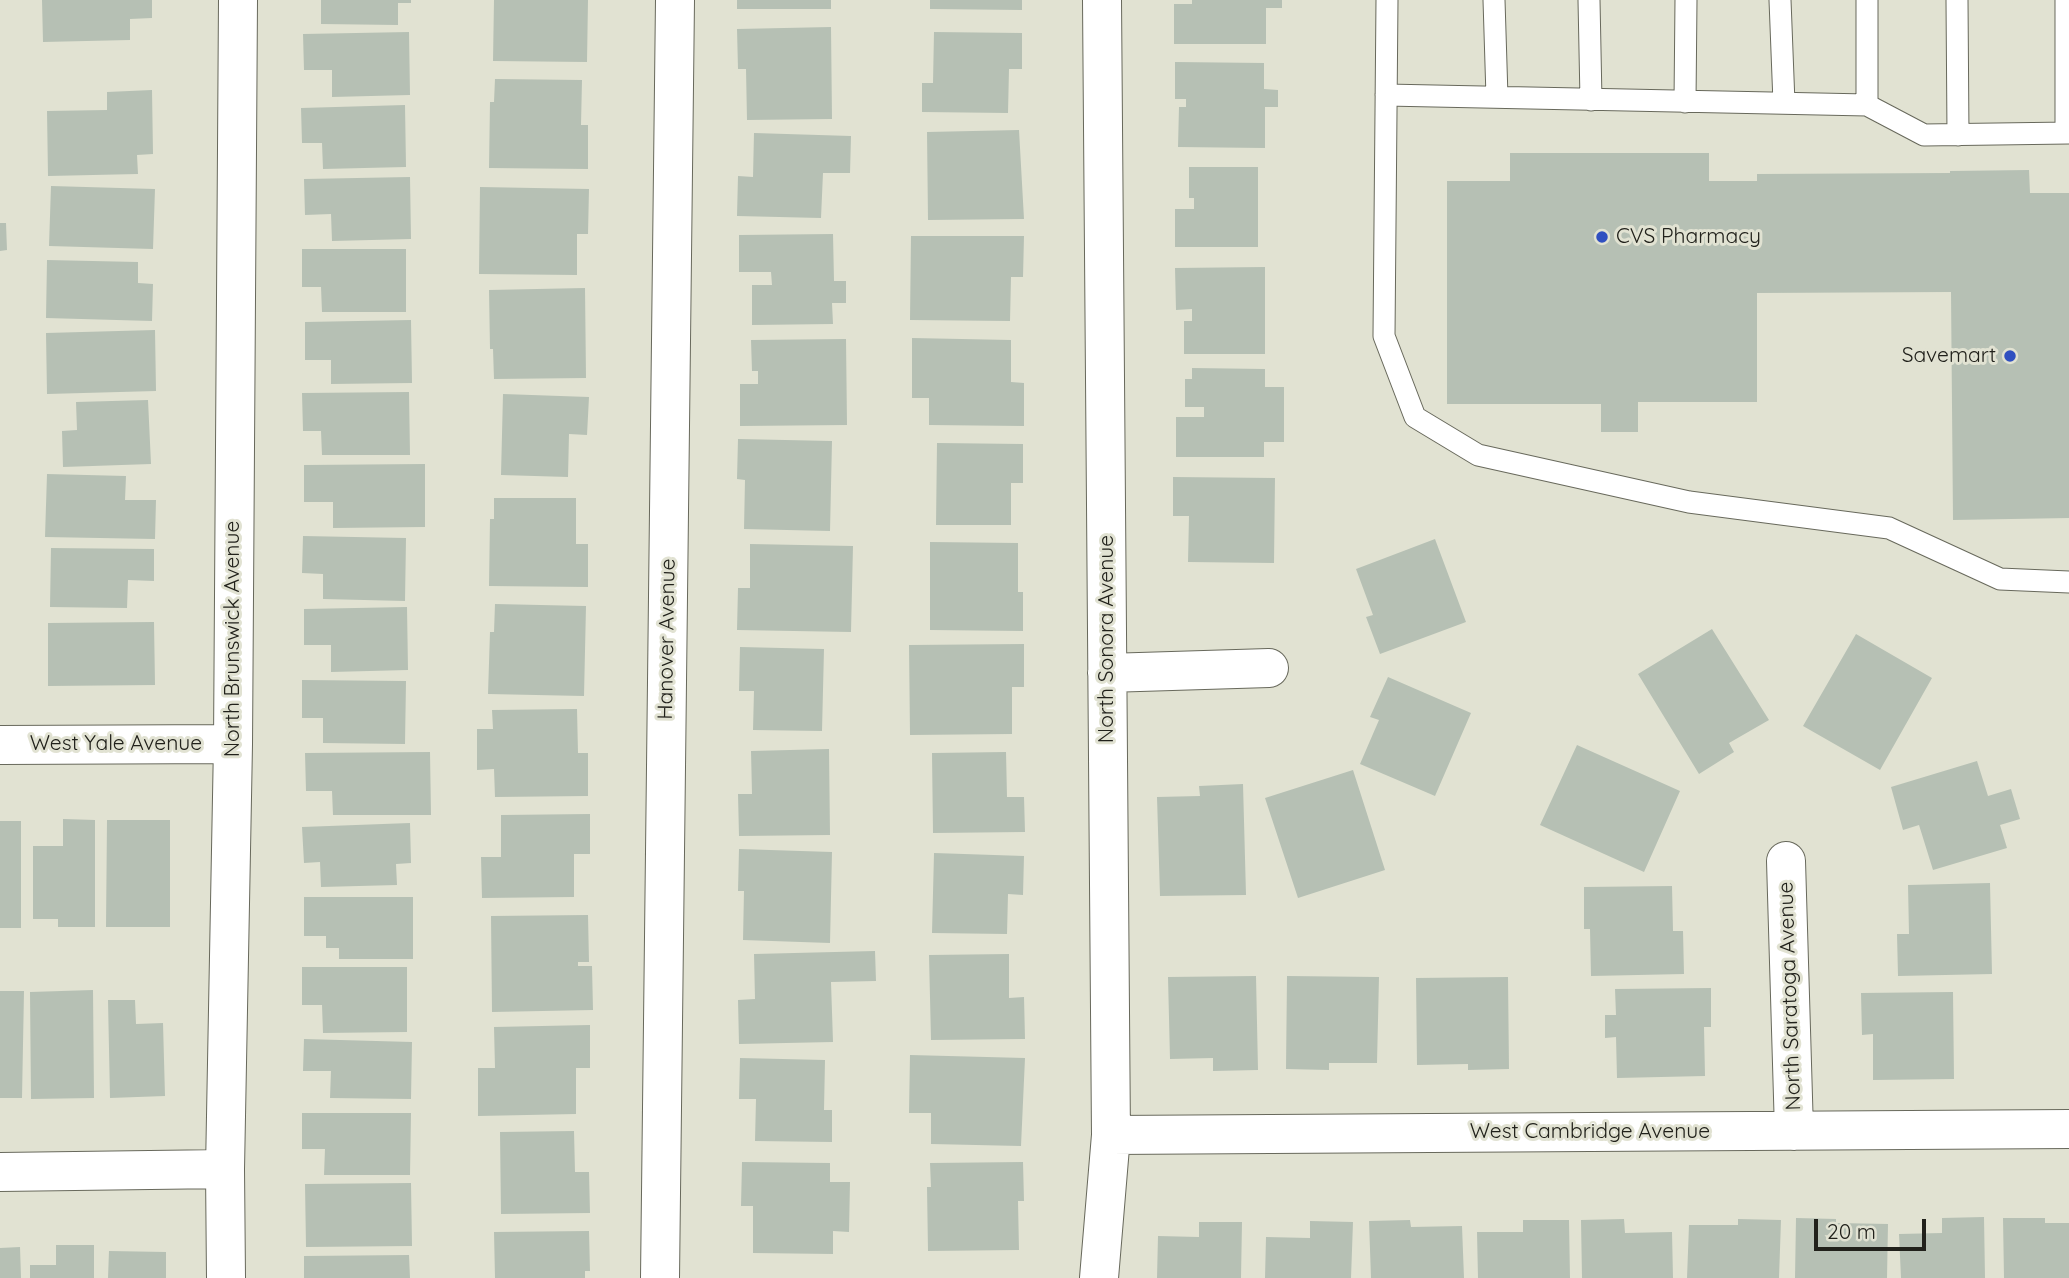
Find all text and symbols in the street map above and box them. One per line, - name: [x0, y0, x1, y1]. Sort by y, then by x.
- place label: CVS Pharmacy: [1616, 224, 1761, 250]
- marker: CVS Pharmacy: [1594, 229, 1610, 245]
- place label: Savemart: [1902, 343, 1996, 369]
- marker: Savemart: [2002, 348, 2018, 364]
- street label: North Brunswick Avenue: [220, 521, 246, 757]
- street label: North Sonora Avenue: [1094, 535, 1120, 743]
- street label: Hanover Avenue: [653, 558, 681, 720]
- street label: West Yale Avenue: [30, 731, 202, 757]
- street label: North Saratoga Avenue: [1773, 881, 1807, 1111]
- street label: West Cambridge Avenue: [1470, 1119, 1710, 1145]
- scale bar: [1817, 1204, 1929, 1248]
- text: 20 m: [1827, 1218, 1876, 1244]

